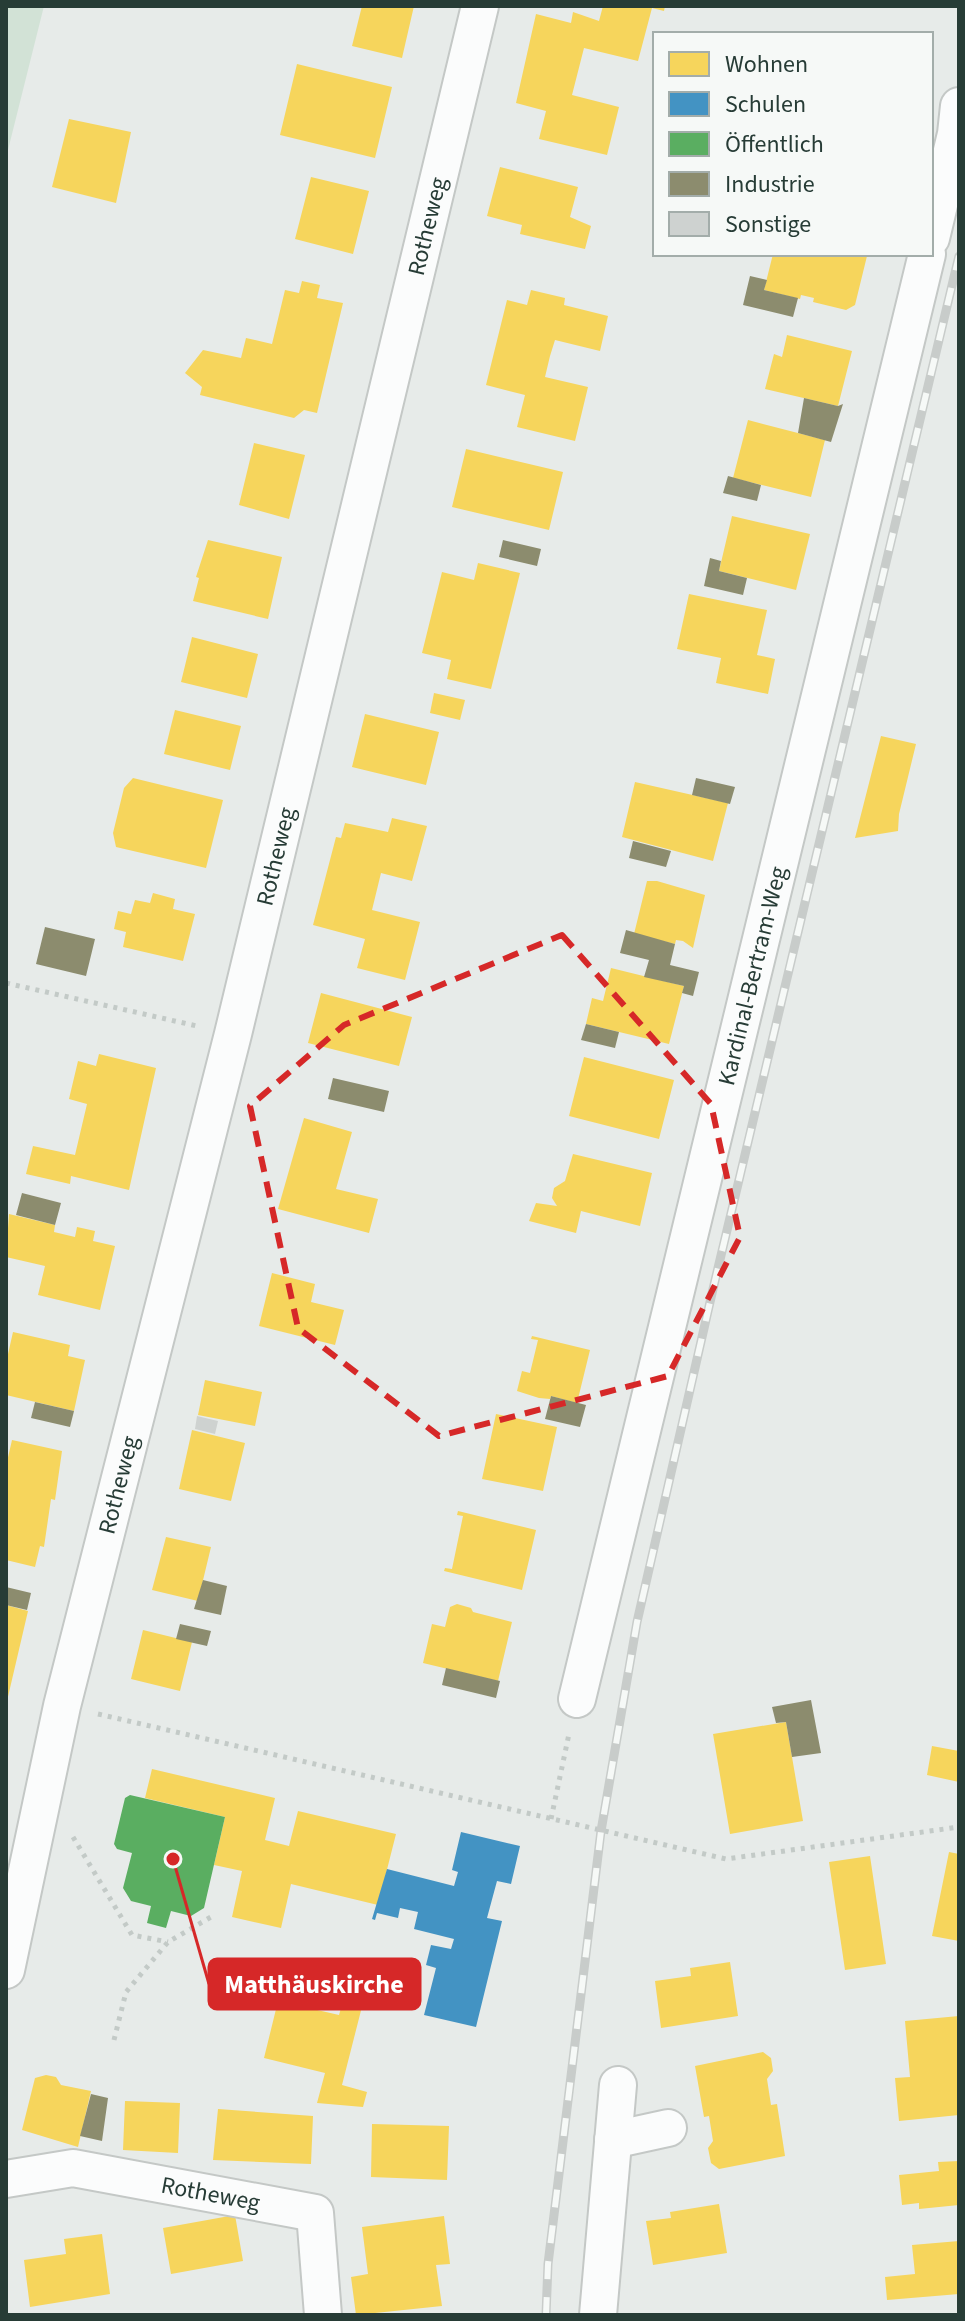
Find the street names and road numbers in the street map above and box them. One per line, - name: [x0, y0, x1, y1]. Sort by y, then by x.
- street label: Rotheweg: [399, 174, 456, 279]
- street label: Rotheweg: [247, 804, 305, 909]
- street label: Kardinal-Bertram-Weg: [709, 863, 796, 1089]
- street label: Rotheweg: [89, 1432, 148, 1538]
- street label: Rotheweg: [158, 2168, 263, 2220]

